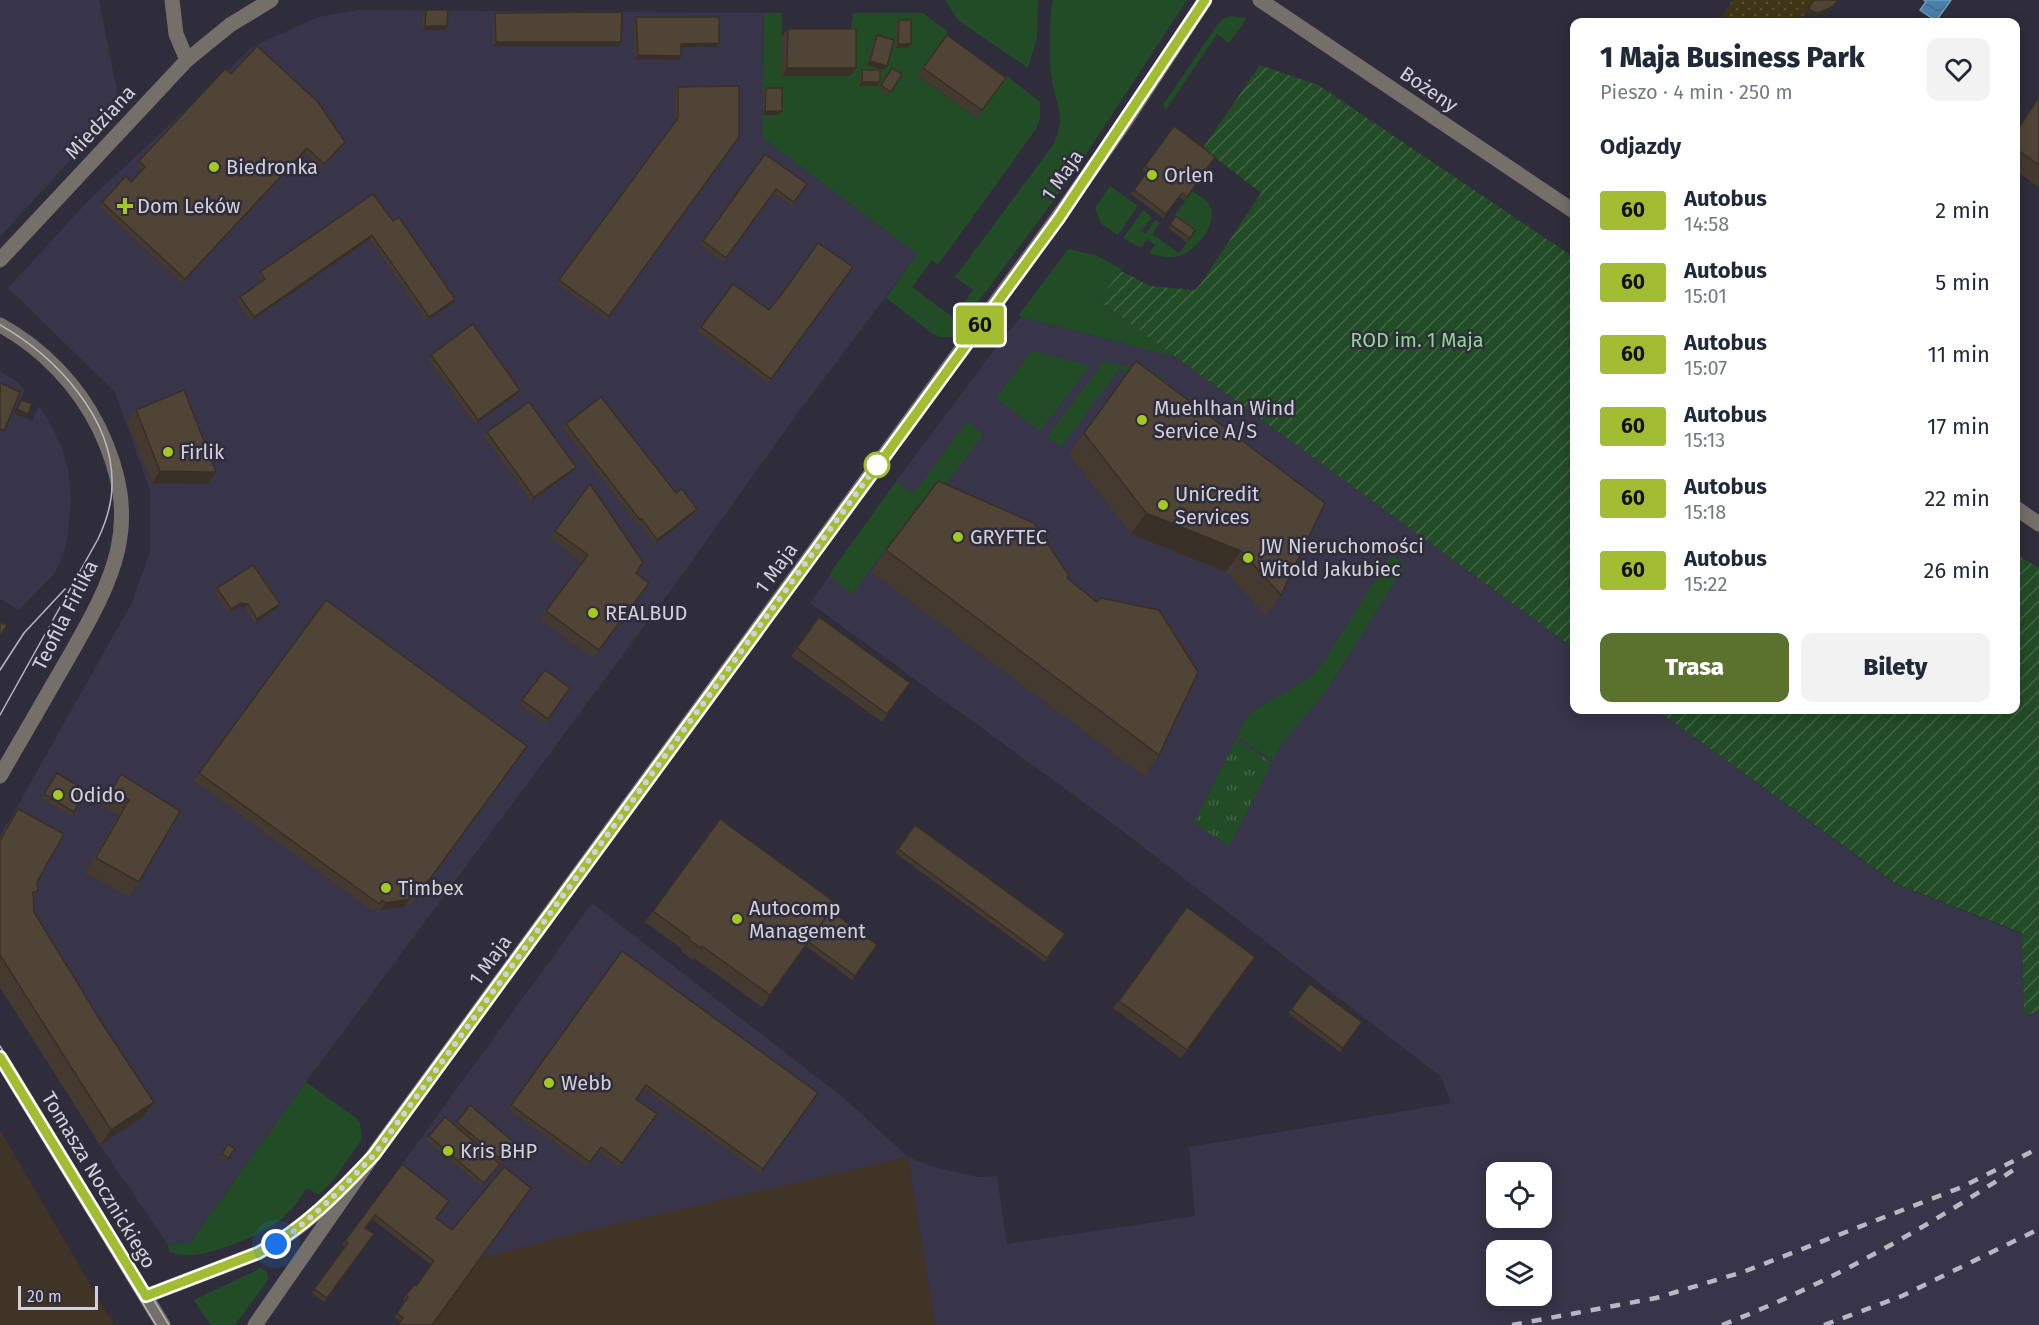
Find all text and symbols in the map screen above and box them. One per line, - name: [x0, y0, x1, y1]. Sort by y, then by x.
- button: heart: [1927, 38, 1990, 101]
- text: 1 Maja Business Park: [1600, 41, 1865, 74]
- street label: Bożeny: [1396, 61, 1463, 117]
- street label: Miedziana: [60, 80, 140, 164]
- text: Pieszo · 4 min · 250 m: [1600, 80, 1793, 104]
- text: Odjazdy: [1600, 133, 1681, 160]
- street label: 1 Maja: [1036, 145, 1088, 205]
- place label: Biedronka: [226, 155, 318, 179]
- marker: Biedronka: [207, 160, 221, 174]
- place label: Orlen: [1164, 163, 1214, 187]
- marker: Orlen: [1145, 168, 1159, 182]
- text: Autobus: [1684, 185, 1767, 212]
- place label: Dom Leków: [137, 194, 240, 218]
- text: 60: [1621, 197, 1645, 223]
- text: 2 min: [1935, 197, 1990, 224]
- marker: Dom Leków: [118, 199, 132, 213]
- text: 14:58: [1684, 212, 1729, 236]
- text: Autobus: [1684, 257, 1767, 284]
- text: 60: [1621, 269, 1645, 295]
- text: 5 min: [1935, 269, 1990, 296]
- text: 15:01: [1684, 284, 1727, 308]
- line badge: 60: [953, 306, 1007, 344]
- text: 60: [968, 312, 992, 338]
- park label: ROD im. 1 Maja: [1350, 328, 1484, 352]
- text: Autobus: [1684, 329, 1767, 356]
- text: 60: [1621, 341, 1645, 367]
- text: 11 min: [1927, 341, 1990, 368]
- text: 15:07: [1684, 356, 1727, 380]
- place label: Muehlhan Wind Service A/S: [1154, 396, 1295, 443]
- text: Autobus: [1684, 401, 1767, 428]
- marker: Muehlhan Wind Service A/S: [1135, 413, 1149, 427]
- text: 60: [1621, 413, 1645, 439]
- text: 17 min: [1927, 413, 1990, 440]
- text: 15:13: [1684, 428, 1725, 452]
- place label: Firlik: [180, 440, 225, 464]
- marker: Firlik: [161, 445, 175, 459]
- unlabelled marker: [864, 452, 890, 478]
- text: Autobus: [1684, 473, 1767, 500]
- place label: UniCredit Services: [1175, 482, 1260, 529]
- text: 60: [1621, 485, 1645, 511]
- text: 22 min: [1924, 485, 1990, 512]
- marker: UniCredit Services: [1156, 498, 1170, 512]
- text: 15:18: [1684, 500, 1726, 524]
- place label: GRYFTEC: [970, 525, 1047, 549]
- marker: GRYFTEC: [951, 530, 965, 544]
- place label: JW Nieruchomości Witold Jakubiec: [1260, 534, 1424, 581]
- street label: 1 Maja: [750, 538, 802, 598]
- text: Autobus: [1684, 545, 1767, 572]
- marker: JW Nieruchomości Witold Jakubiec: [1241, 551, 1255, 565]
- street label: Teofila Firlika: [27, 556, 103, 674]
- text: 60: [1621, 557, 1645, 583]
- text: 26 min: [1924, 557, 1990, 584]
- text: 15:22: [1684, 572, 1727, 596]
- place label: REALBUD: [605, 601, 688, 625]
- marker: REALBUD: [586, 606, 600, 620]
- button: Trasa: [1600, 633, 1789, 702]
- button: Bilety: [1801, 633, 1990, 702]
- place label: Odido: [70, 783, 125, 807]
- marker: Odido: [51, 788, 65, 802]
- place label: Timbex: [398, 876, 464, 900]
- marker: Timbex: [379, 881, 393, 895]
- place label: Autocomp Management: [749, 896, 867, 943]
- marker: Autocomp Management: [730, 912, 744, 926]
- street label: 1 Maja: [464, 930, 516, 990]
- place label: Webb: [561, 1071, 612, 1095]
- marker: Webb: [542, 1076, 556, 1090]
- street label: Tomasza Nocznickiego: [37, 1087, 161, 1273]
- place label: Kris BHP: [460, 1139, 537, 1163]
- marker: Kris BHP: [441, 1144, 455, 1158]
- map controls: [1486, 1162, 1552, 1306]
- button: locate: [1486, 1162, 1552, 1228]
- your location: [261, 1229, 291, 1259]
- button: layers: [1486, 1240, 1552, 1306]
- scale bar: [18, 1283, 98, 1310]
- text: 20 m: [27, 1287, 62, 1306]

